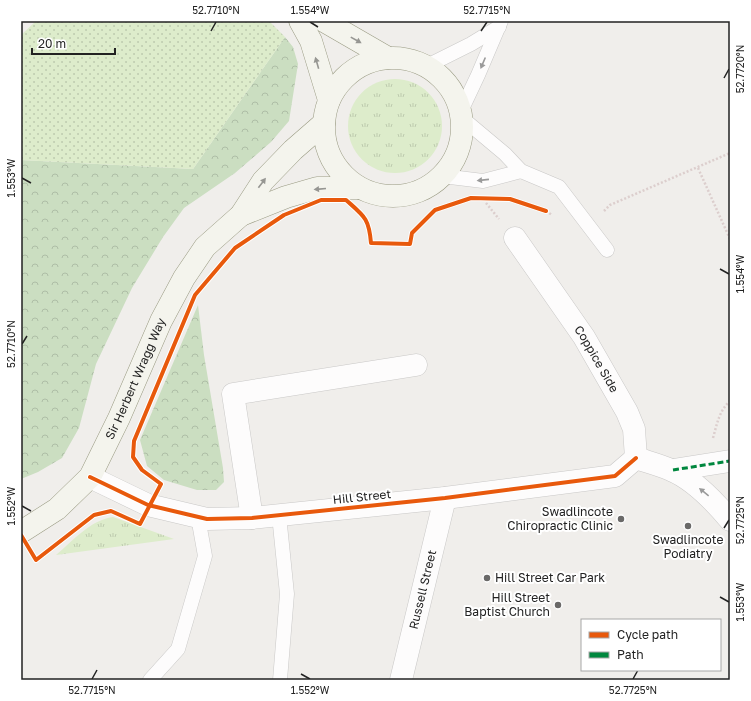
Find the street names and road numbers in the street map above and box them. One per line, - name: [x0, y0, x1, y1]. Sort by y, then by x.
- street label: Sir Herbert Wragg Way: [102, 315, 169, 442]
- street label: Coppice Side: [571, 322, 622, 395]
- street label: Hill Street: [332, 486, 392, 507]
- street label: Russell Street: [406, 548, 439, 631]

